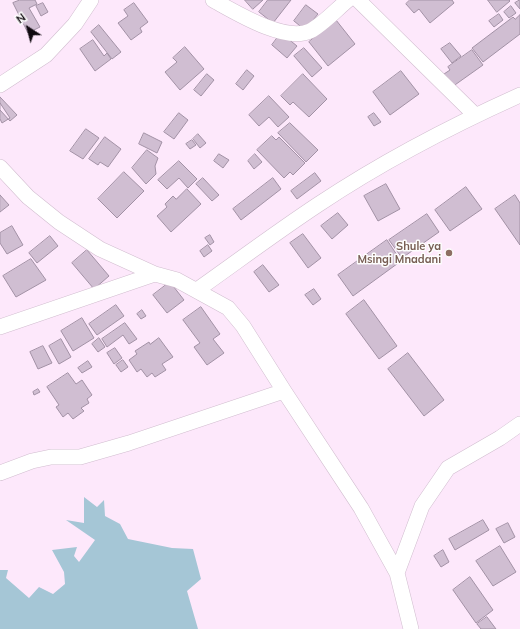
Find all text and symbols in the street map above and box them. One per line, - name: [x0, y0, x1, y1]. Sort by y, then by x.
- north arrow: [8, 8, 48, 48]
- text: N: [13, 10, 28, 26]
- place label: Shule ya Msingi Mnadani: [358, 240, 441, 266]
- marker: Shule ya Msingi Mnadani: [444, 248, 454, 258]

